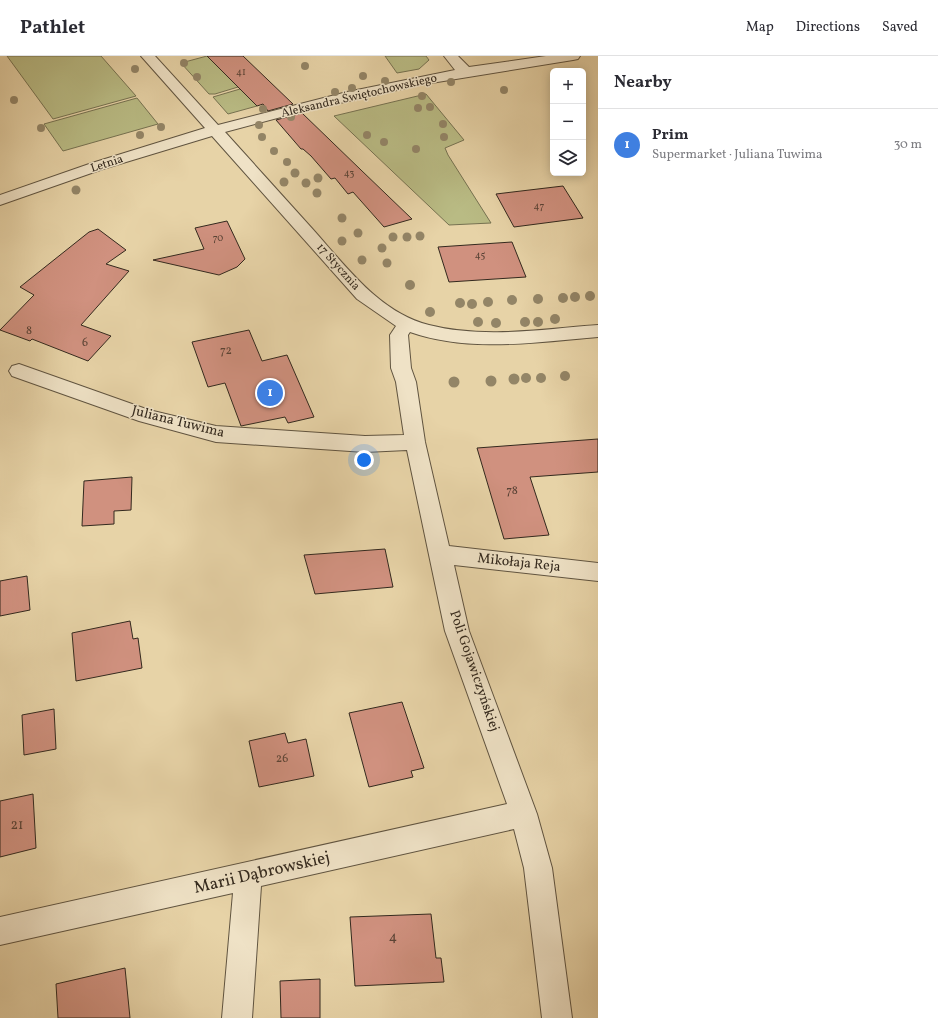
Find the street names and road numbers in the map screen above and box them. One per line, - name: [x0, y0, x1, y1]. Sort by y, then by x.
- street label: Aleksandra Świętochowskiego: [279, 69, 439, 122]
- street label: Letnia: [89, 151, 125, 177]
- street label: 17 Stycznia: [313, 240, 363, 294]
- street label: Juliana Tuwima: [130, 401, 226, 443]
- street label: Mikołaja Reja: [476, 549, 562, 577]
- street label: Poli Gojawiczyńskiej: [444, 608, 504, 734]
- street label: Marii Dąbrowskiej: [192, 846, 332, 900]

